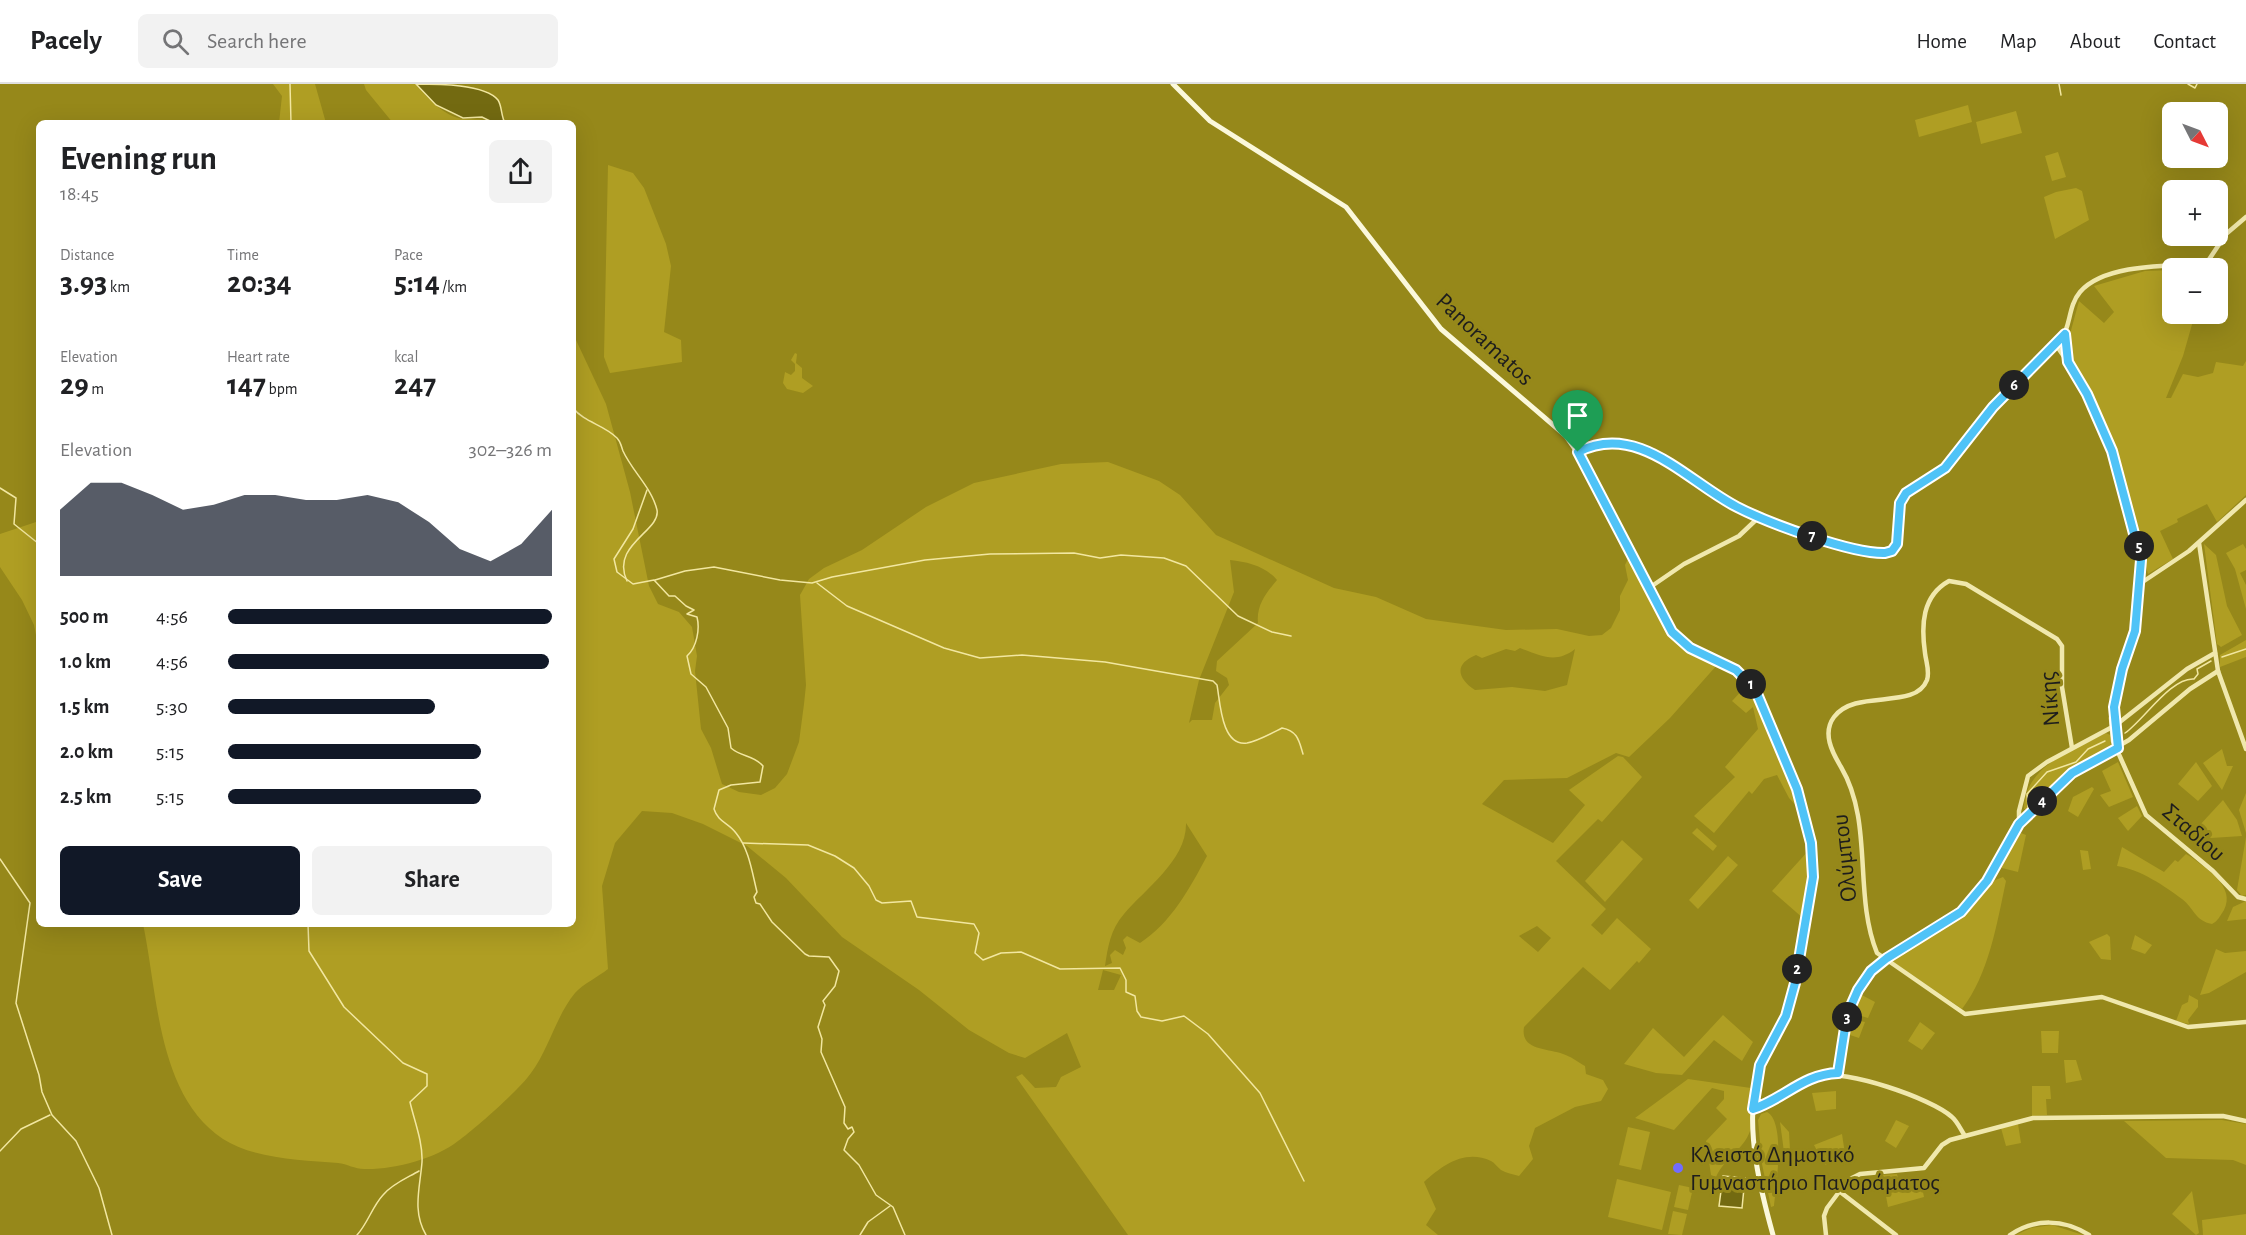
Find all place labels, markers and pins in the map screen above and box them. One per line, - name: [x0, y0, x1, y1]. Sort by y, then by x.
- pin: 6: [1999, 370, 2029, 400]
- pin: [1552, 390, 1603, 452]
- pin: 7: [1797, 521, 1827, 551]
- pin: 5: [2124, 531, 2154, 561]
- pin: 1: [1736, 669, 1766, 699]
- pin: 4: [2027, 786, 2057, 816]
- pin: 2: [1782, 954, 1812, 984]
- pin: 3: [1832, 1002, 1862, 1032]
- place label: Κλειστό Δημοτικό Γυμναστήριο Πανοράματος: [1690, 1143, 1940, 1195]
- marker: Κλειστό Δημοτικό Γυμναστήριο Πανοράματος: [1671, 1161, 1685, 1175]

